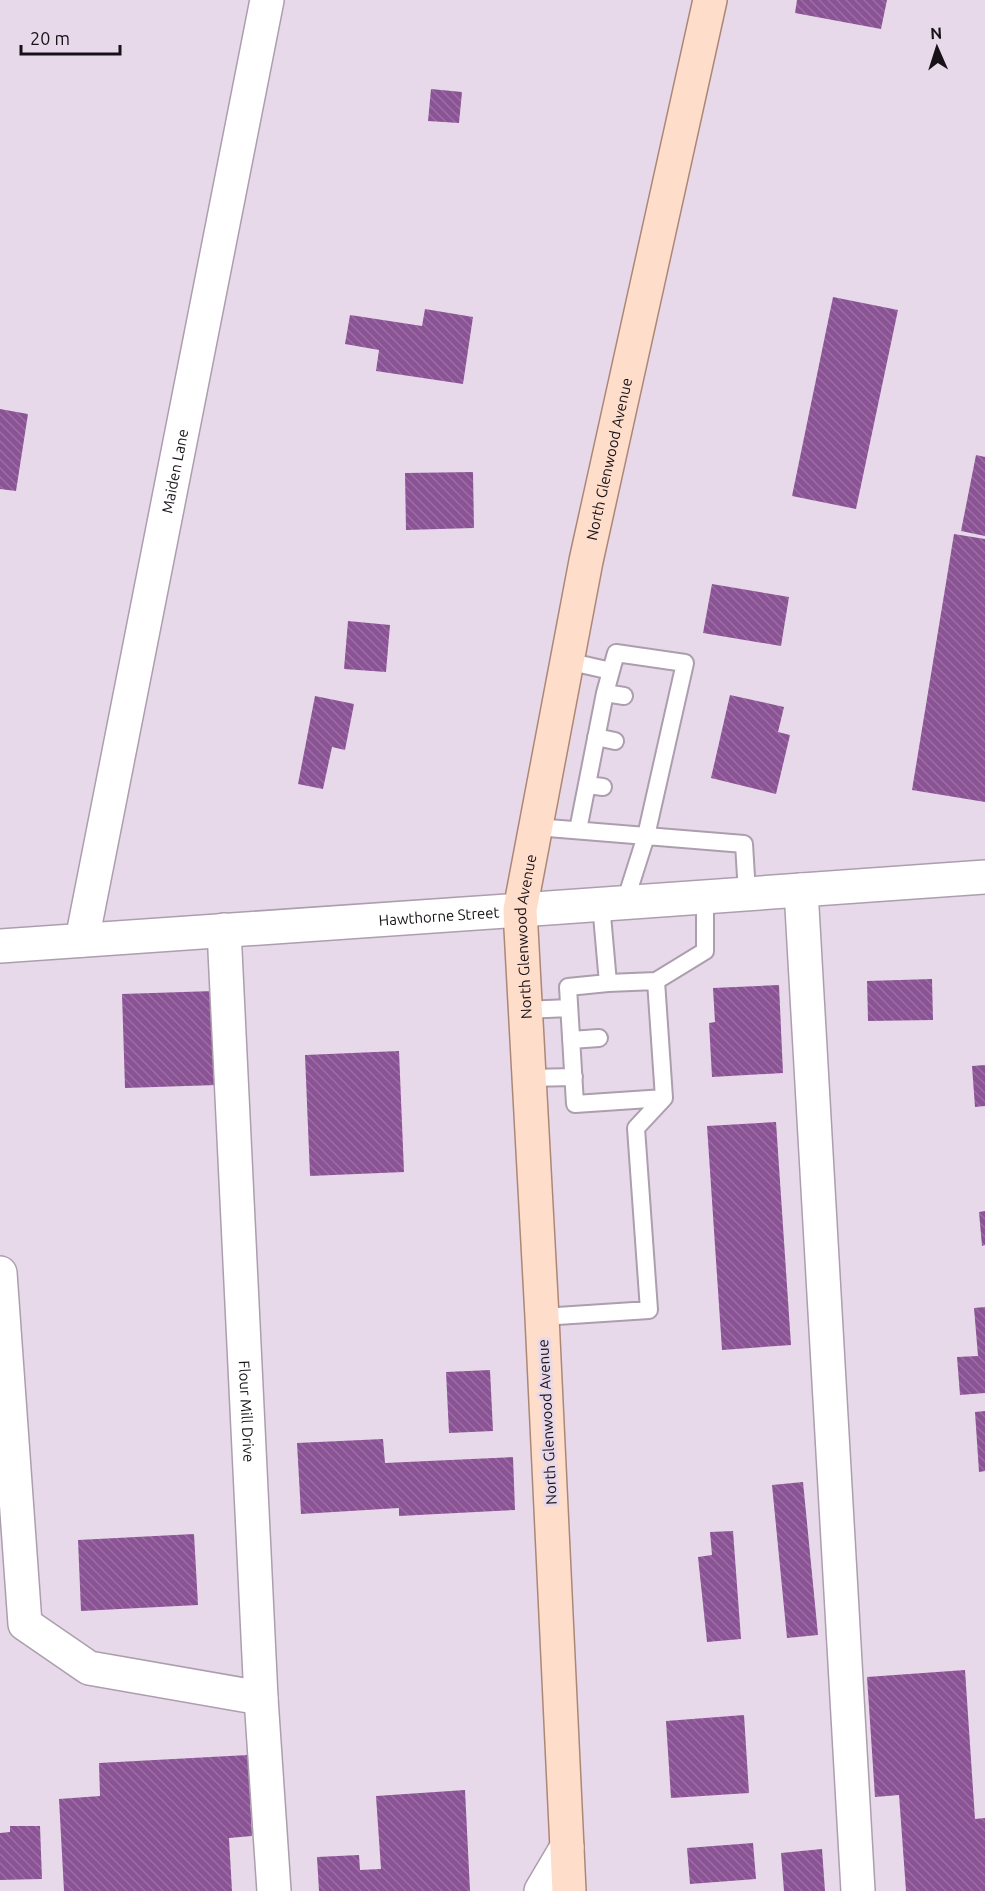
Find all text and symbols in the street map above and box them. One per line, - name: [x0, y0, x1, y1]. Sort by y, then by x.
- scale bar: [21, 18, 120, 56]
- north arrow: [907, 18, 967, 78]
- text: N: [930, 24, 943, 42]
- text: 20 m: [30, 28, 70, 48]
- street label: North Glenwood Avenue: [582, 376, 635, 542]
- street label: Maiden Lane: [158, 427, 191, 515]
- street label: North Glenwood Avenue: [511, 853, 539, 1019]
- street label: Hawthorne Street: [378, 903, 500, 928]
- street label: North Glenwood Avenue: [534, 1339, 560, 1505]
- street label: Flour Mill Drive: [236, 1360, 258, 1463]

